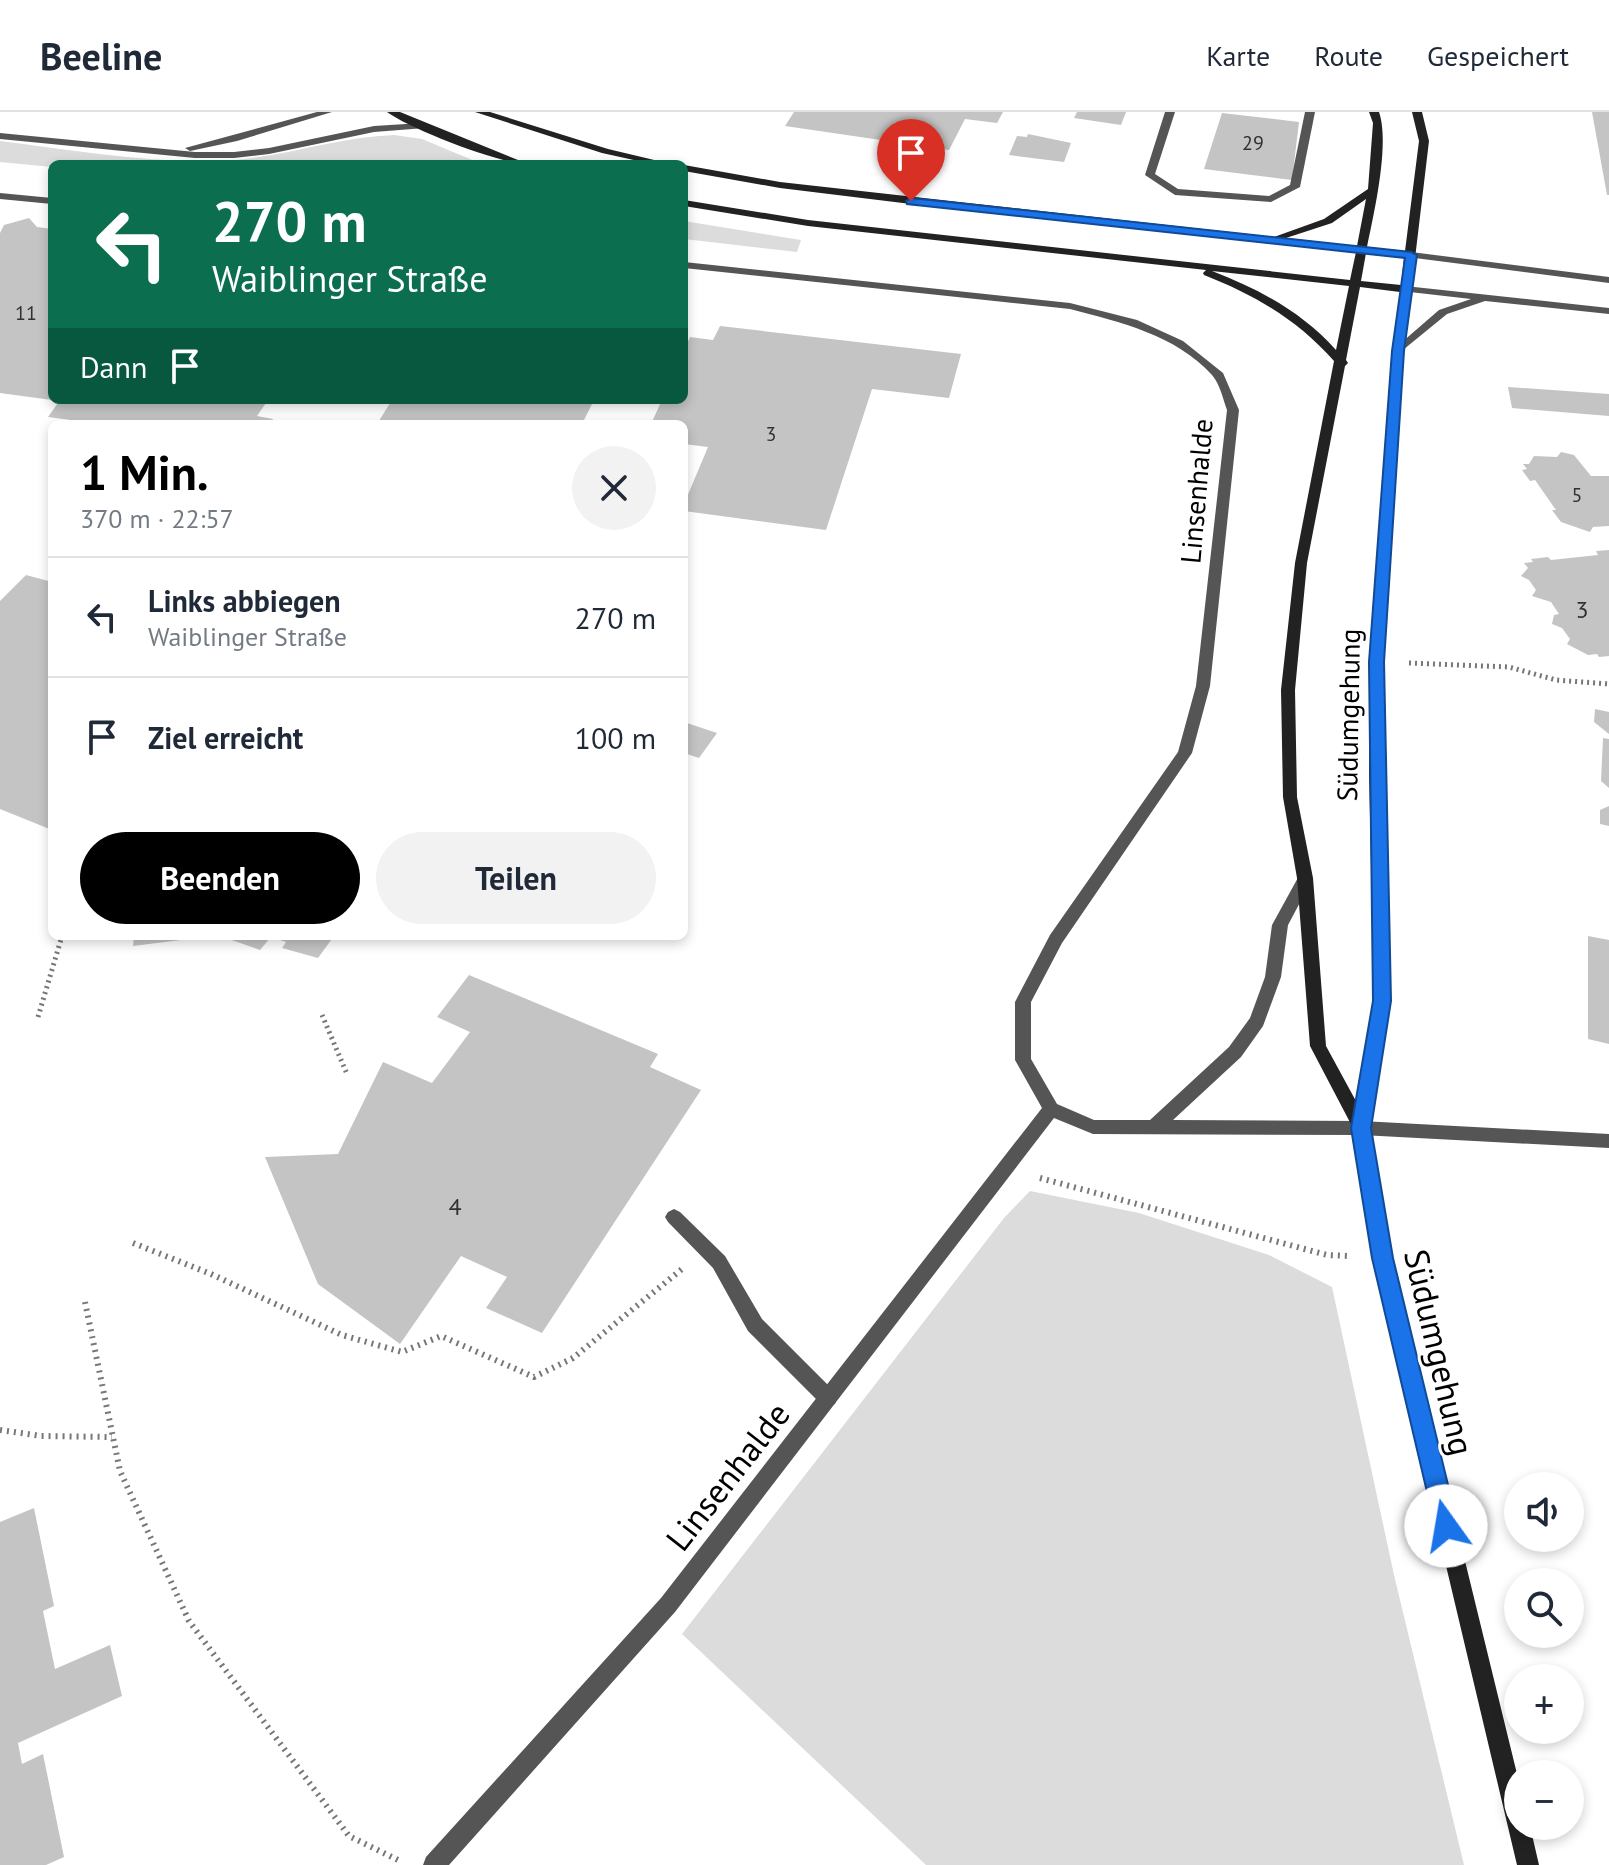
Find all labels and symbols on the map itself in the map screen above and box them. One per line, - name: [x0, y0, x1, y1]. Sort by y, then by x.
- pin: [877, 119, 945, 201]
- house number: 29: [1242, 130, 1264, 156]
- house number: 11: [15, 300, 37, 326]
- street label: Linsenhalde: [1171, 417, 1221, 565]
- house number: 3: [766, 421, 776, 447]
- house number: 5: [1572, 482, 1582, 508]
- house number: 3: [1575, 594, 1589, 625]
- street label: Südumgehung: [1328, 628, 1368, 802]
- house number: 4: [448, 1191, 462, 1222]
- street label: Südumgehung: [1395, 1245, 1485, 1459]
- street label: Linsenhalde: [655, 1393, 799, 1559]
- position arrow: [1404, 1484, 1488, 1568]

